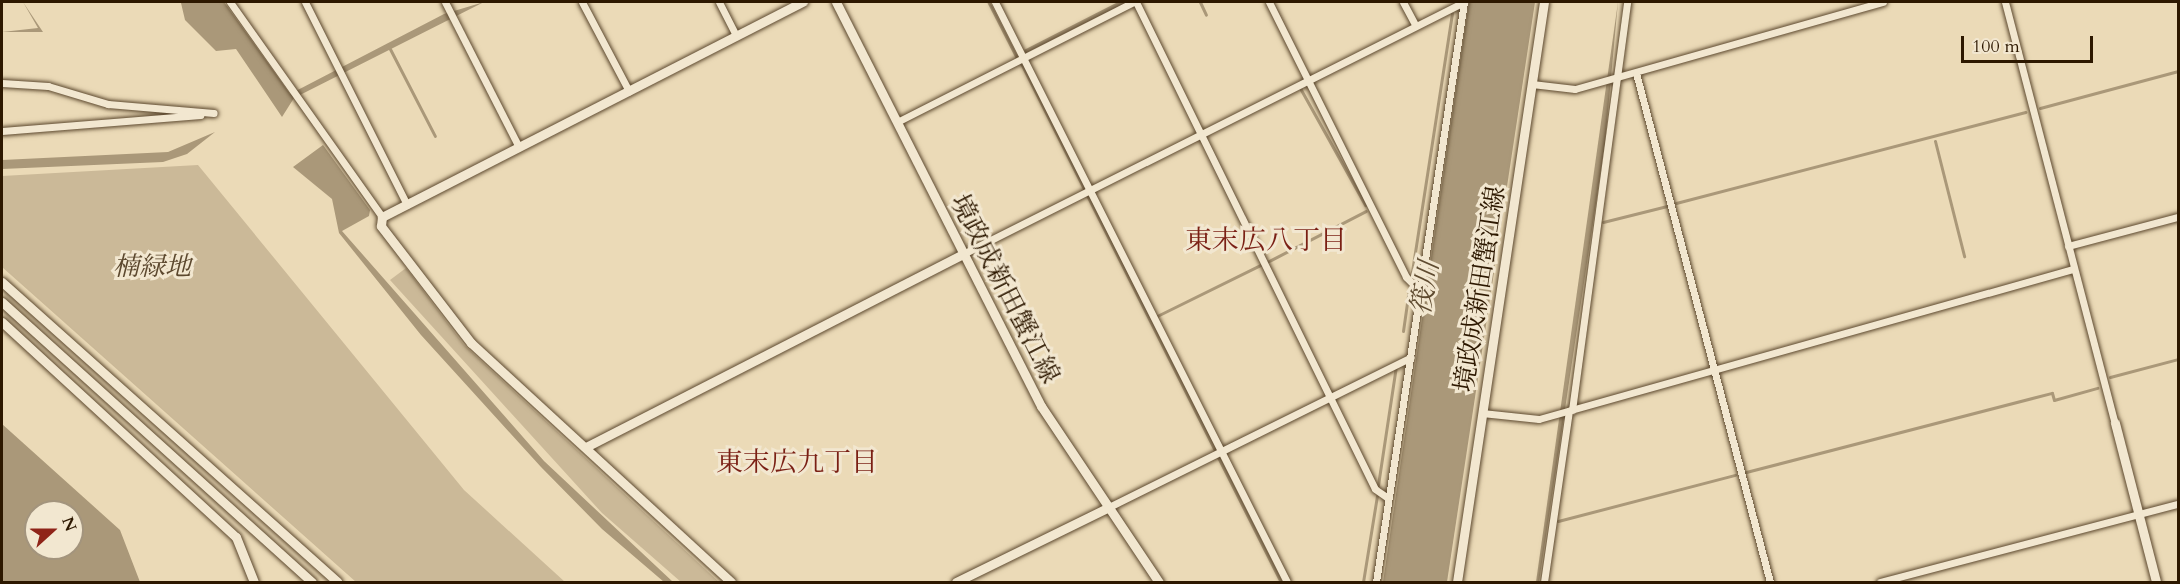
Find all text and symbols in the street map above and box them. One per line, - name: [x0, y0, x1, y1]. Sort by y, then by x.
- scale bar: [1964, 24, 2096, 62]
- text: 100 m: [1972, 34, 2020, 59]
- street label: 境政成新田蟹江線: [1448, 184, 1512, 394]
- street label: 境政成新田蟹江線: [944, 189, 1066, 389]
- district label: 東末広八丁目: [1185, 225, 1347, 257]
- park label: 楠緑地: [113, 251, 191, 283]
- water label: 筏川: [1404, 259, 1446, 317]
- district label: 東末広九丁目: [716, 447, 878, 479]
- north arrow: [24, 500, 84, 560]
- text: N: [56, 514, 82, 535]

